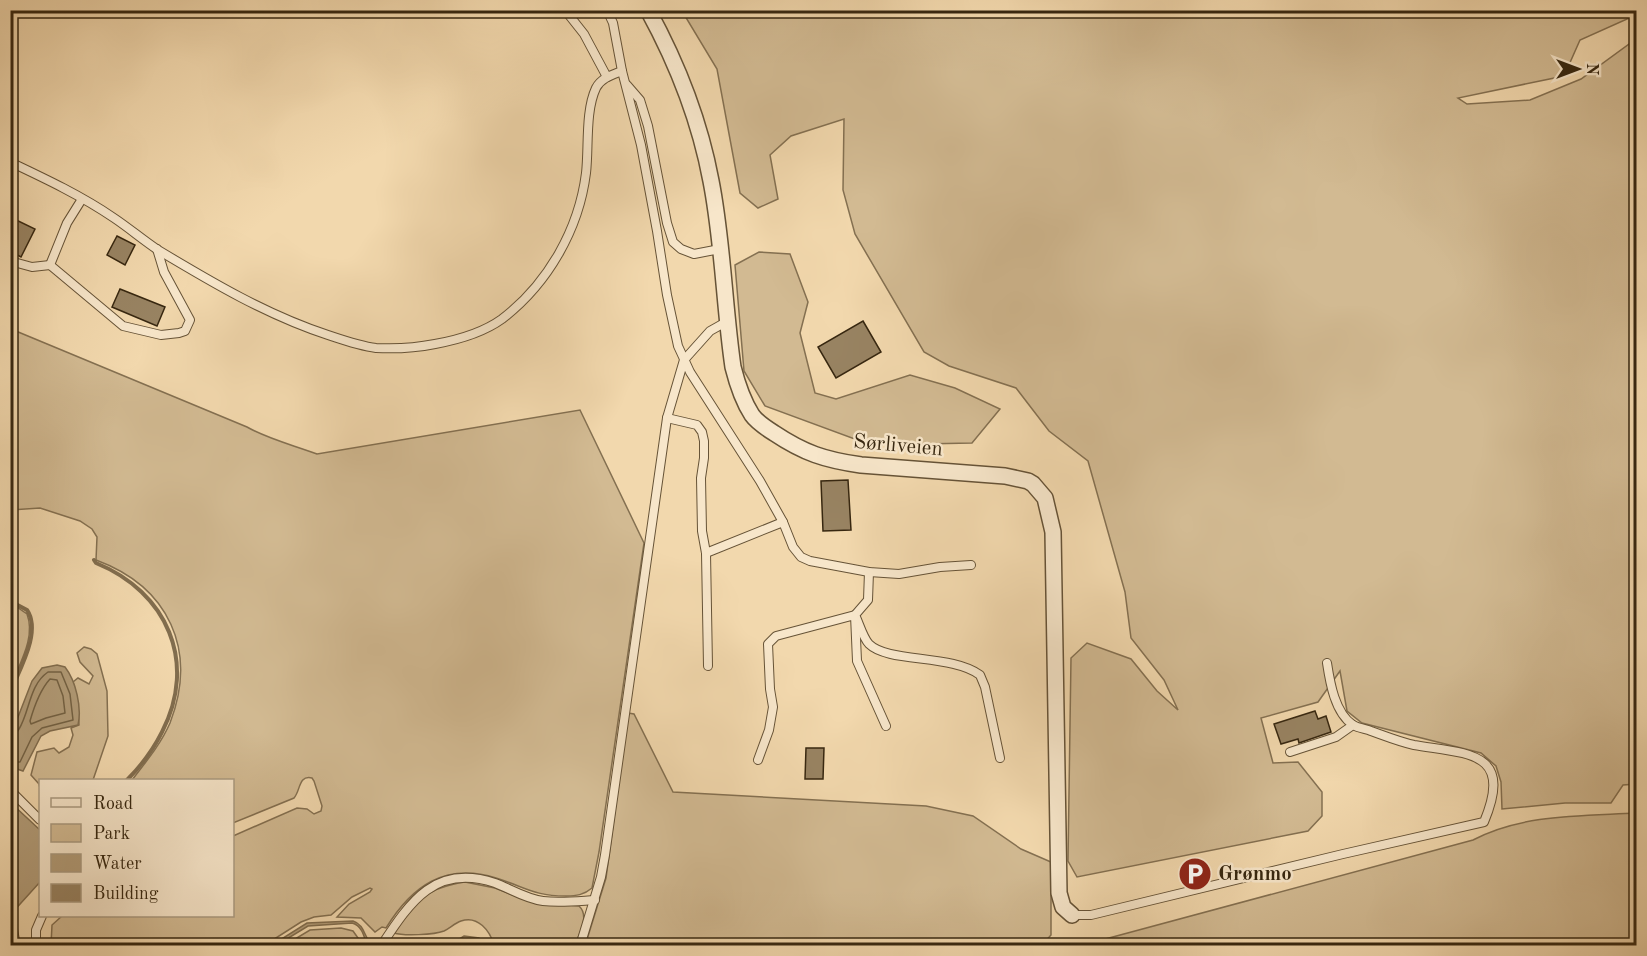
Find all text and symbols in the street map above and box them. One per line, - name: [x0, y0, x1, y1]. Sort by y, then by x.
- north arrow: [1548, 39, 1608, 99]
- text: N: [1583, 63, 1599, 76]
- street label: Sørliveien: [852, 432, 944, 460]
- legend: [39, 779, 234, 917]
- text: Road: [93, 795, 133, 813]
- text: Park: [93, 825, 130, 843]
- text: Water: [93, 855, 142, 873]
- parking icon: Grønmo: [1177, 856, 1213, 892]
- place label: Grønmo: [1218, 864, 1292, 885]
- text: Building: [93, 885, 159, 903]

